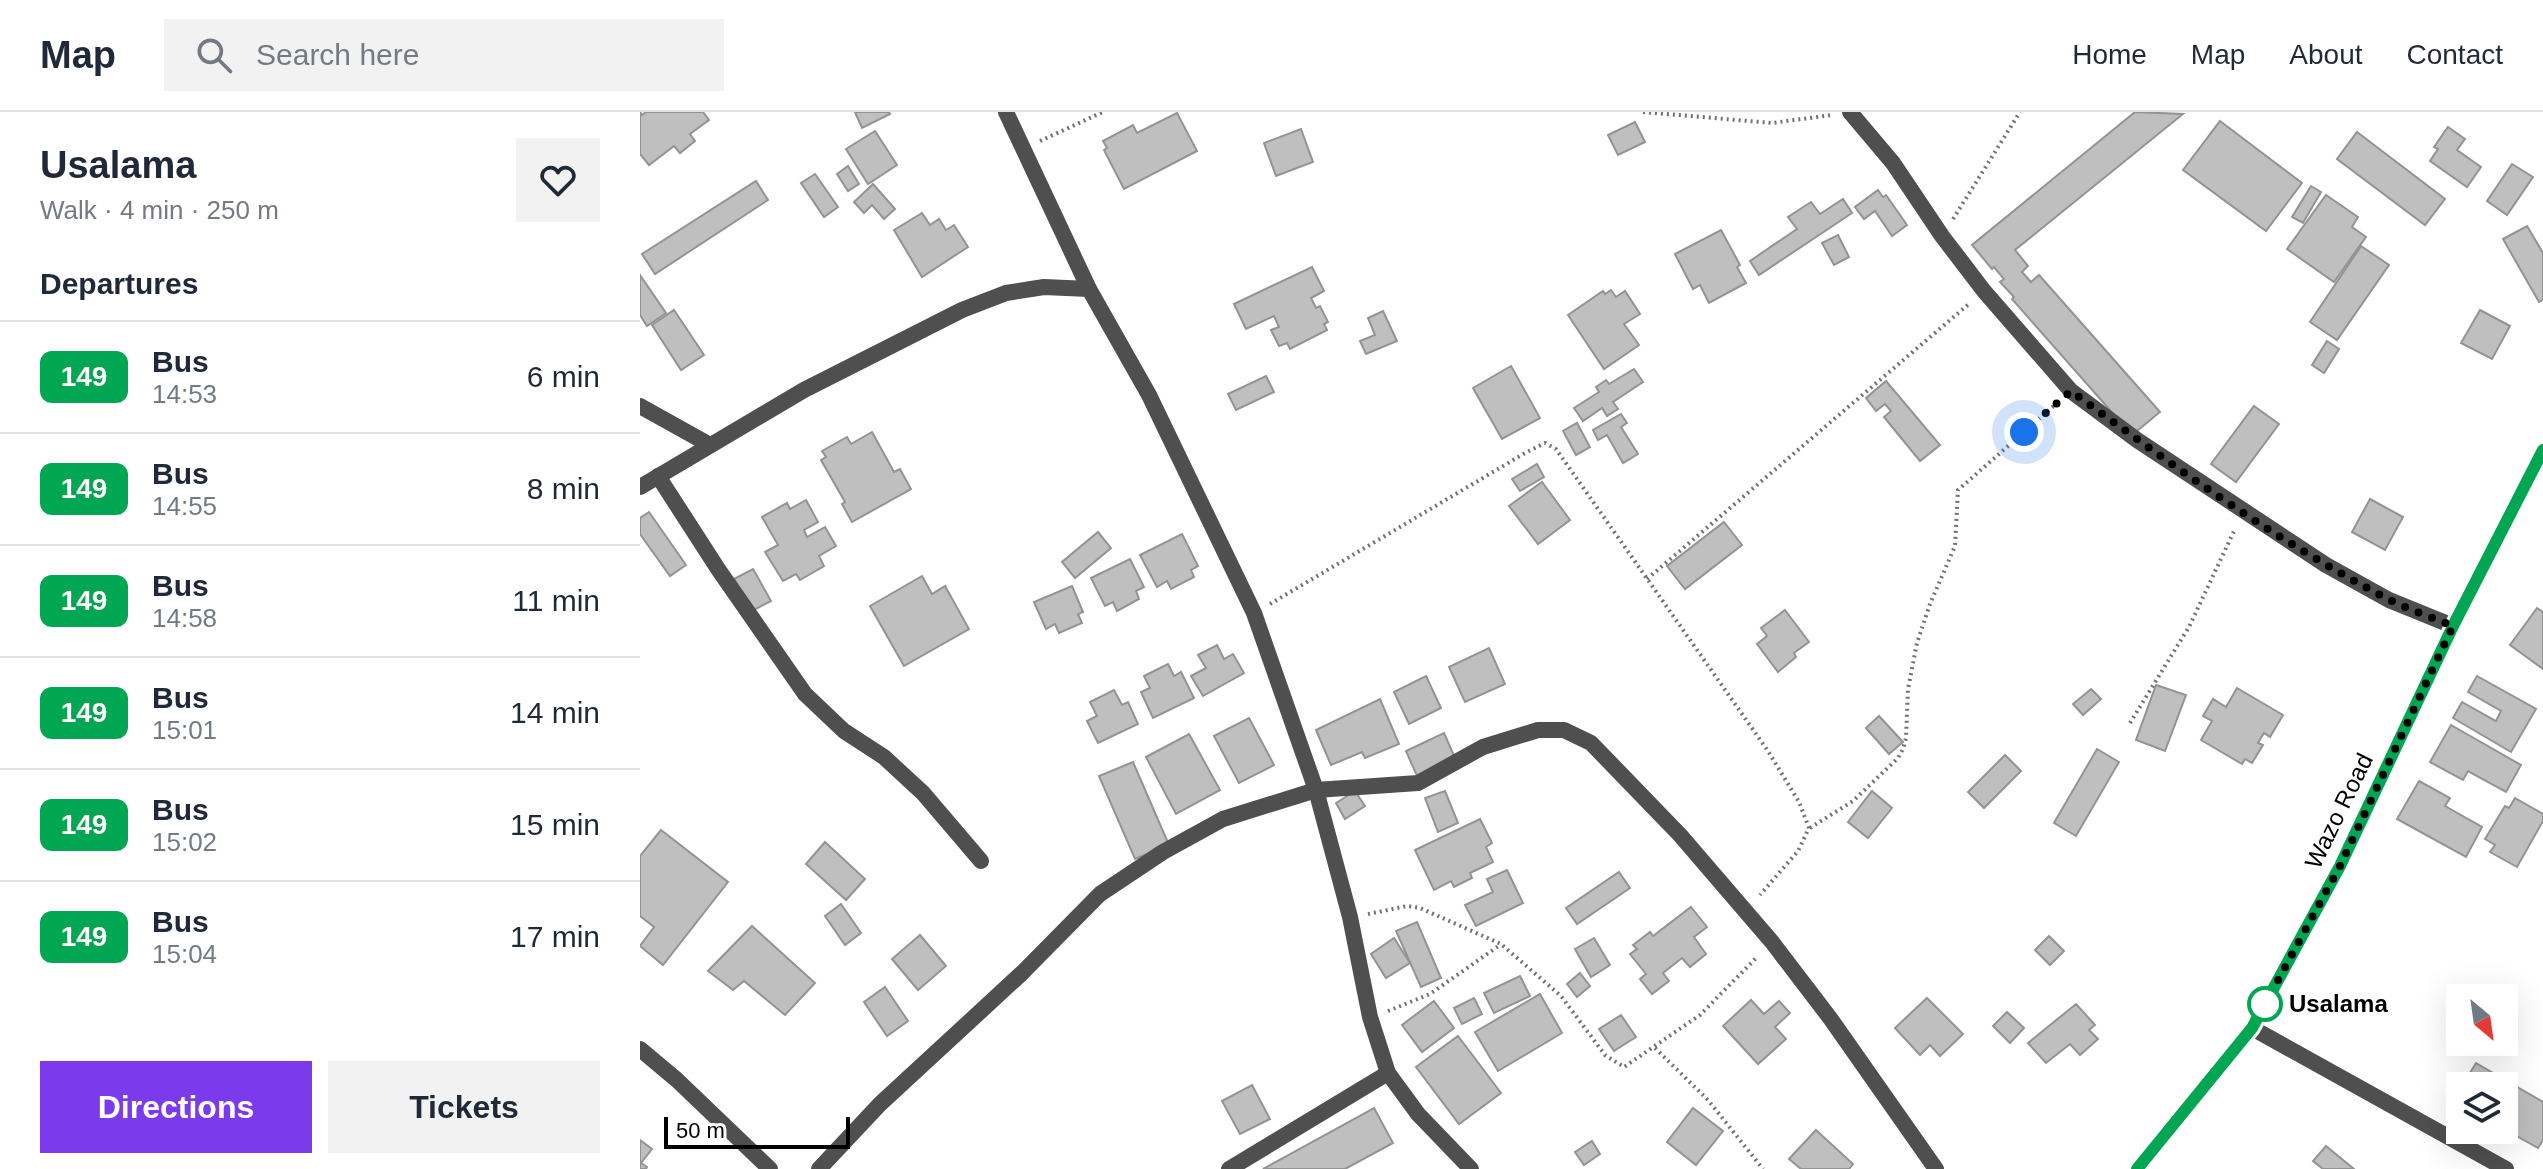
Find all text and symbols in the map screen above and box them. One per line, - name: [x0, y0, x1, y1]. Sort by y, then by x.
- search box: [164, 19, 724, 91]
- icon: search: [192, 33, 236, 77]
- text: Map: [40, 34, 116, 76]
- text: Search here: [256, 38, 419, 71]
- text: Home: [2072, 39, 2147, 70]
- text: Map: [2191, 39, 2245, 70]
- text: About: [2289, 39, 2363, 70]
- text: Contact: [2407, 39, 2503, 70]
- button: heart: [516, 138, 600, 222]
- text: Usalama: [40, 144, 196, 186]
- text: Walk · 4 min · 250 m: [40, 195, 279, 225]
- text: Departures: [40, 267, 198, 300]
- text: Bus: [152, 345, 209, 378]
- text: 6 min: [527, 360, 600, 393]
- text: 149: [61, 361, 107, 392]
- text: 14:53: [152, 379, 217, 409]
- your location: [2004, 412, 2044, 452]
- text: Bus: [152, 457, 209, 490]
- text: 8 min: [527, 472, 600, 505]
- text: 149: [61, 473, 107, 504]
- text: 14:55: [152, 491, 217, 521]
- text: Bus: [152, 569, 209, 602]
- text: 11 min: [512, 584, 600, 617]
- text: 149: [61, 585, 107, 616]
- text: 14:58: [152, 603, 217, 633]
- text: Bus: [152, 681, 209, 714]
- text: 14 min: [510, 696, 600, 729]
- text: 149: [61, 697, 107, 728]
- text: 15:01: [152, 715, 217, 745]
- street label: Wazo Road: [2299, 749, 2378, 873]
- text: Bus: [152, 793, 209, 826]
- text: 15 min: [510, 808, 600, 841]
- text: 149: [61, 809, 107, 840]
- text: 15:02: [152, 827, 217, 857]
- text: Bus: [152, 905, 209, 938]
- text: 17 min: [510, 920, 600, 953]
- text: 149: [61, 921, 107, 952]
- text: 15:04: [152, 939, 217, 969]
- north arrow: [2446, 984, 2518, 1056]
- map controls: [2446, 984, 2518, 1144]
- marker: Usalama: [2248, 987, 2282, 1021]
- place label: Usalama: [2289, 990, 2388, 1017]
- button: Directions: [40, 1061, 312, 1153]
- button: Tickets: [328, 1061, 600, 1153]
- button: layers: [2446, 1072, 2518, 1144]
- scale bar: [664, 1113, 850, 1149]
- text: 50 m: [676, 1118, 725, 1143]

